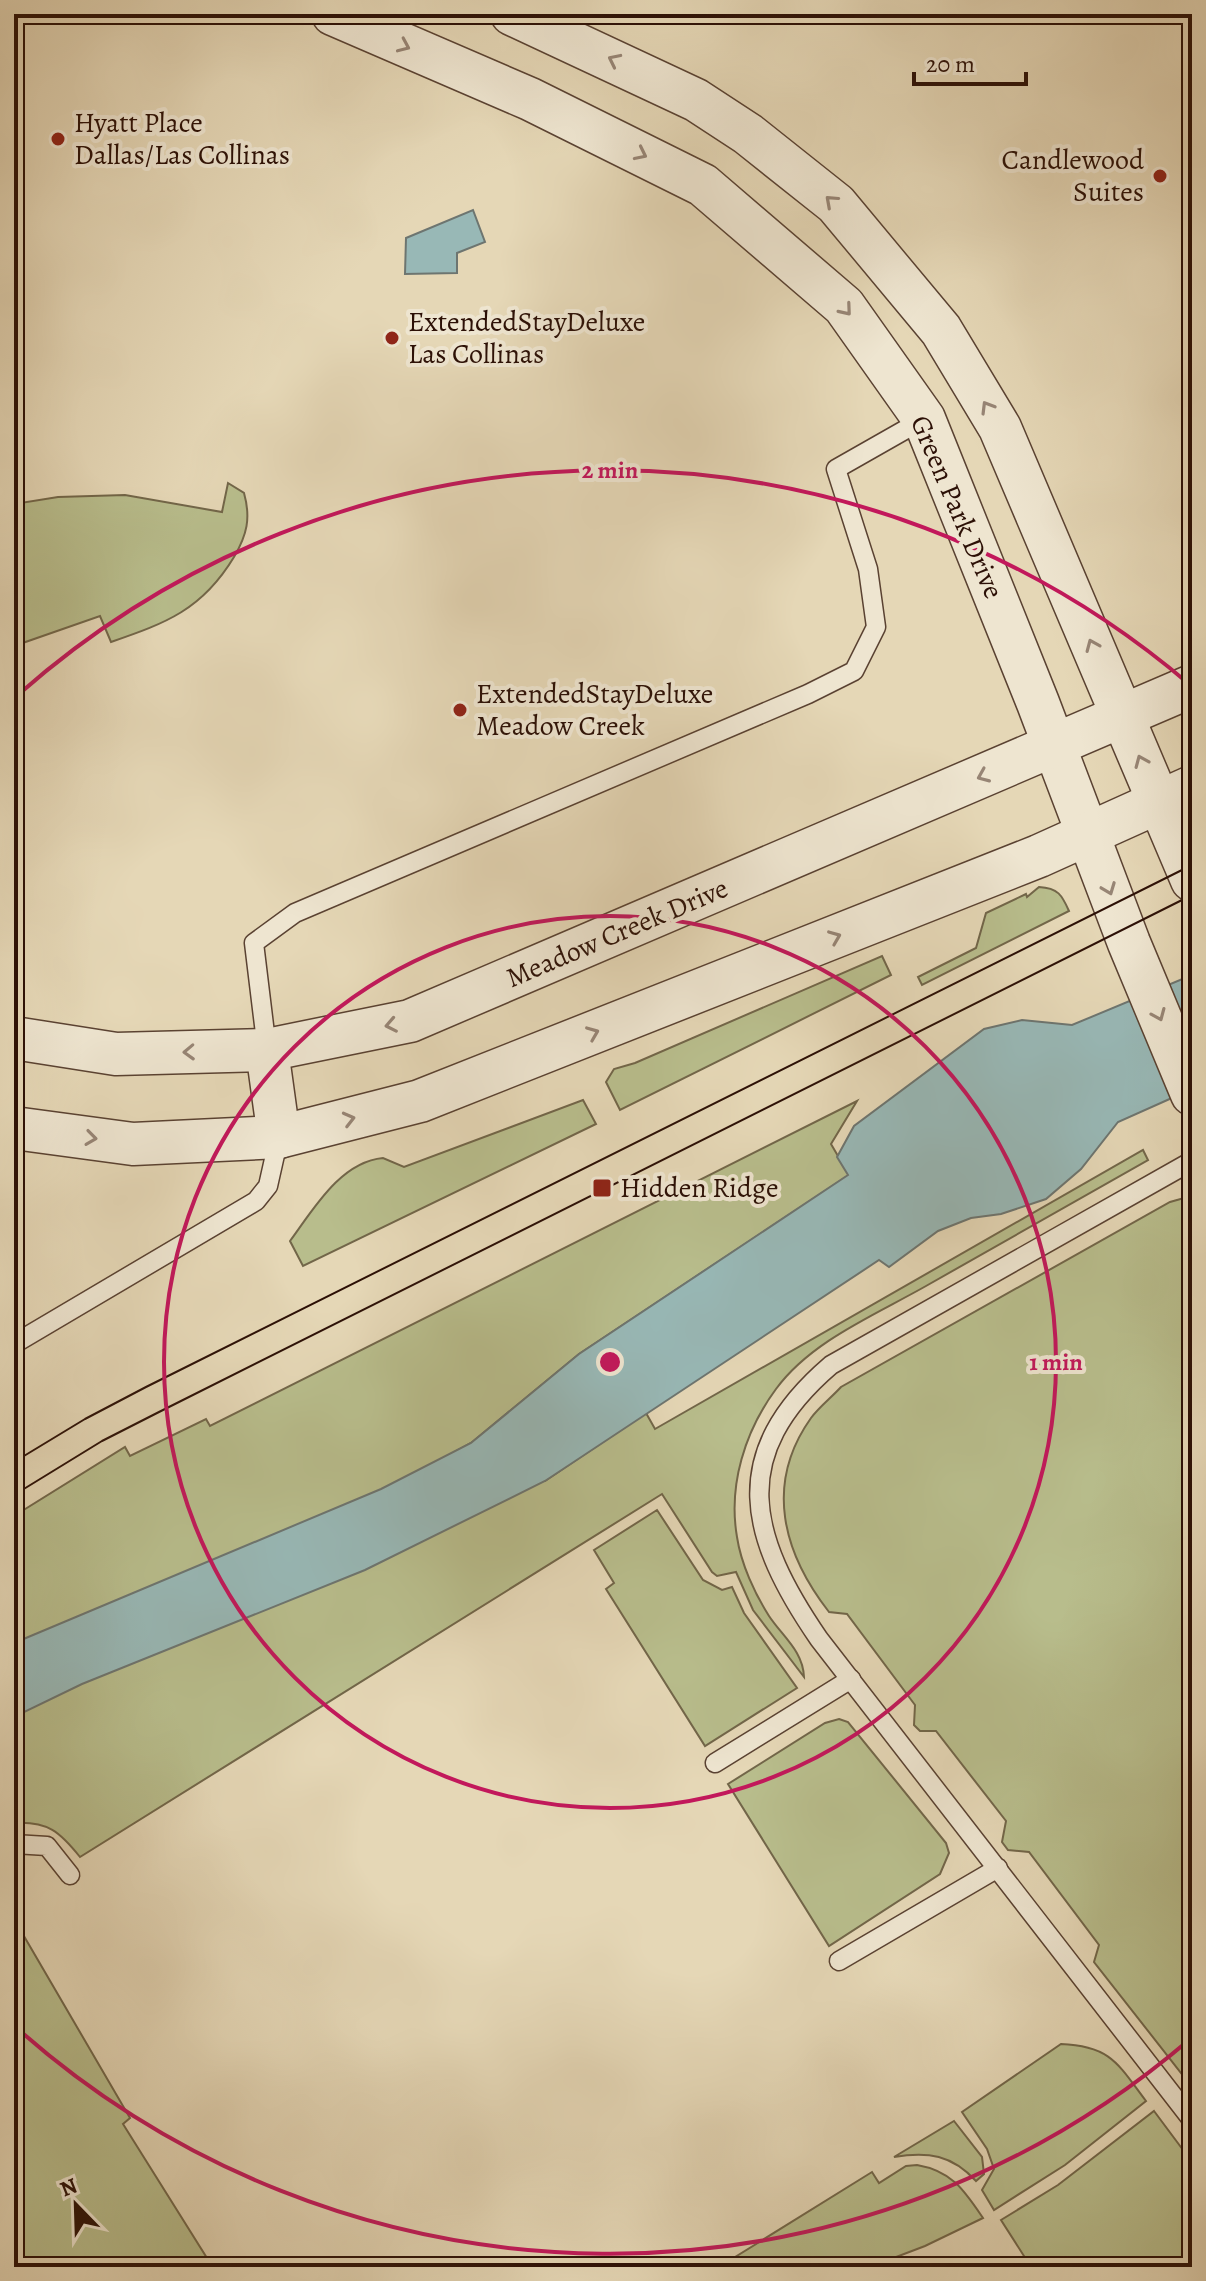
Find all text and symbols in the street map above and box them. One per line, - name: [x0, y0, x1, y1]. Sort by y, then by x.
- one-way arrow: [396, 36, 410, 52]
- scale bar: [914, 36, 1026, 86]
- text: 20 m: [926, 48, 975, 80]
- one-way arrow: [608, 54, 622, 70]
- place label: Hyatt Place Dallas/Las Collinas: [74, 104, 290, 174]
- marker: Hyatt Place Dallas/Las Collinas: [49, 130, 67, 148]
- place label: Candlewood Suites: [1001, 141, 1145, 211]
- one-way arrow: [632, 144, 647, 159]
- marker: Candlewood Suites: [1151, 167, 1169, 185]
- one-way arrow: [826, 196, 840, 210]
- one-way arrow: [836, 301, 851, 316]
- place label: ExtendedStayDeluxe Las Collinas: [408, 303, 645, 373]
- marker: ExtendedStayDeluxe Las Collinas: [383, 329, 401, 347]
- one-way arrow: [982, 402, 997, 416]
- street label: Green Park Drive: [901, 410, 1013, 604]
- text: 2 min: [582, 454, 639, 486]
- one-way arrow: [1085, 639, 1101, 653]
- place label: ExtendedStayDeluxe Meadow Creek: [476, 675, 713, 745]
- marker: ExtendedStayDeluxe Meadow Creek: [451, 701, 469, 719]
- one-way arrow: [1134, 754, 1150, 769]
- one-way arrow: [977, 766, 991, 782]
- street label: Meadow Creek Drive: [500, 869, 734, 997]
- one-way arrow: [1099, 881, 1116, 895]
- one-way arrow: [827, 930, 841, 947]
- one-way arrow: [1149, 1007, 1165, 1021]
- one-way arrow: [385, 1016, 398, 1033]
- one-way arrow: [585, 1026, 599, 1043]
- one-way arrow: [182, 1044, 195, 1061]
- one-way arrow: [341, 1112, 355, 1129]
- one-way arrow: [84, 1129, 98, 1146]
- place label: Hidden Ridge: [620, 1169, 779, 1207]
- marker: Hidden Ridge: [591, 1177, 613, 1199]
- text: 1 min: [1029, 1346, 1083, 1378]
- centre of rings: [596, 1348, 624, 1376]
- north arrow: [36, 2165, 116, 2245]
- text: N: [55, 2171, 82, 2204]

